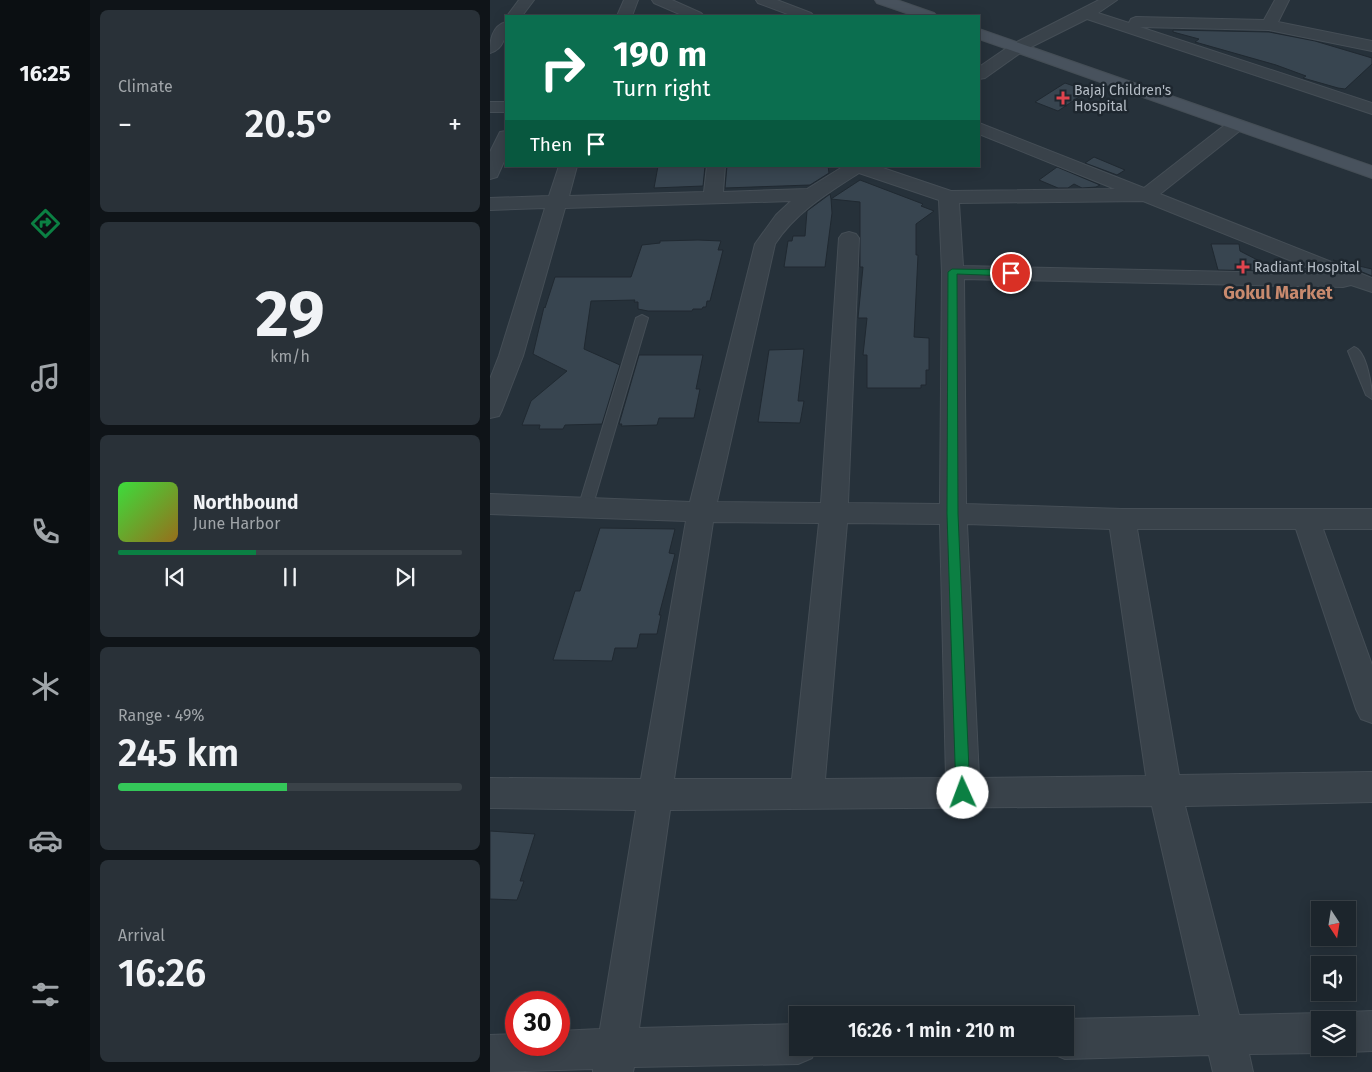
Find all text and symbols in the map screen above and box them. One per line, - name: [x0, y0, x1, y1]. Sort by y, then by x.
- text: 190 m: [613, 33, 707, 75]
- icon: right: [530, 35, 595, 100]
- text: 16:25: [19, 60, 71, 87]
- text: Turn right: [613, 75, 710, 102]
- text: Climate: [118, 77, 173, 96]
- place label: Bajaj Children's Hospital: [1074, 82, 1172, 115]
- marker: Bajaj Children's Hospital: [1056, 91, 1070, 105]
- text: 20.5°: [245, 101, 335, 147]
- text: −: [118, 108, 132, 141]
- text: +: [448, 108, 462, 141]
- icon: arrive: [582, 130, 610, 158]
- text: Then: [530, 133, 572, 156]
- icon: directions: [28, 206, 63, 241]
- pin: [990, 252, 1032, 294]
- icon: arrive: [997, 259, 1025, 287]
- place label: Radiant Hospital: [1254, 259, 1360, 276]
- marker: Radiant Hospital: [1236, 260, 1250, 274]
- text: 29: [255, 275, 325, 353]
- district label: Gokul Market: [1223, 282, 1334, 304]
- text: km/h: [270, 347, 310, 366]
- icon: music: [28, 360, 63, 395]
- text: Northbound: [193, 491, 298, 514]
- icon: phone: [28, 514, 63, 549]
- text: June Harbor: [193, 514, 280, 533]
- icon: previous: [161, 563, 189, 591]
- icon: pause: [276, 563, 304, 591]
- icon: next: [391, 563, 419, 591]
- icon: climate: [28, 669, 63, 704]
- text: Range · 49%: [118, 706, 205, 725]
- text: 245 km: [118, 730, 239, 776]
- position arrow: [936, 766, 988, 818]
- icon: car: [28, 823, 63, 858]
- north arrow: [1311, 901, 1356, 946]
- map controls: [1311, 901, 1356, 1056]
- text: Arrival: [118, 926, 165, 945]
- text: 16:26: [118, 950, 206, 996]
- button: sound: [1311, 956, 1356, 1001]
- icon: filters: [28, 977, 63, 1012]
- speed limit sign: 30: [505, 991, 570, 1056]
- button: layers: [1311, 1011, 1356, 1056]
- text: 16:26 · 1 min · 210 m: [848, 1019, 1015, 1042]

